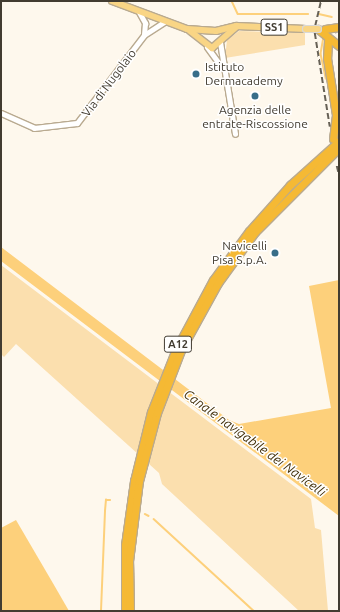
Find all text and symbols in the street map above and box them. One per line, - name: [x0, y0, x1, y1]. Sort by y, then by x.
- road number: SS1: [260, 18, 288, 36]
- street label: Via di Nugolaio: [79, 46, 139, 120]
- place label: Istituto Dermacademy: [205, 60, 283, 88]
- marker: Istituto Dermacademy: [190, 68, 202, 80]
- marker: Agenzia delle entrate-Riscossione: [250, 91, 260, 101]
- place label: Agenzia delle entrate-Riscossione: [202, 103, 308, 131]
- place label: Navicelli Pisa S.p.A.: [212, 239, 267, 267]
- marker: Navicelli Pisa S.p.A.: [270, 248, 280, 258]
- road number: A12: [163, 335, 193, 353]
- water label: Canale navigabile dei Navicelli: [181, 386, 329, 500]

